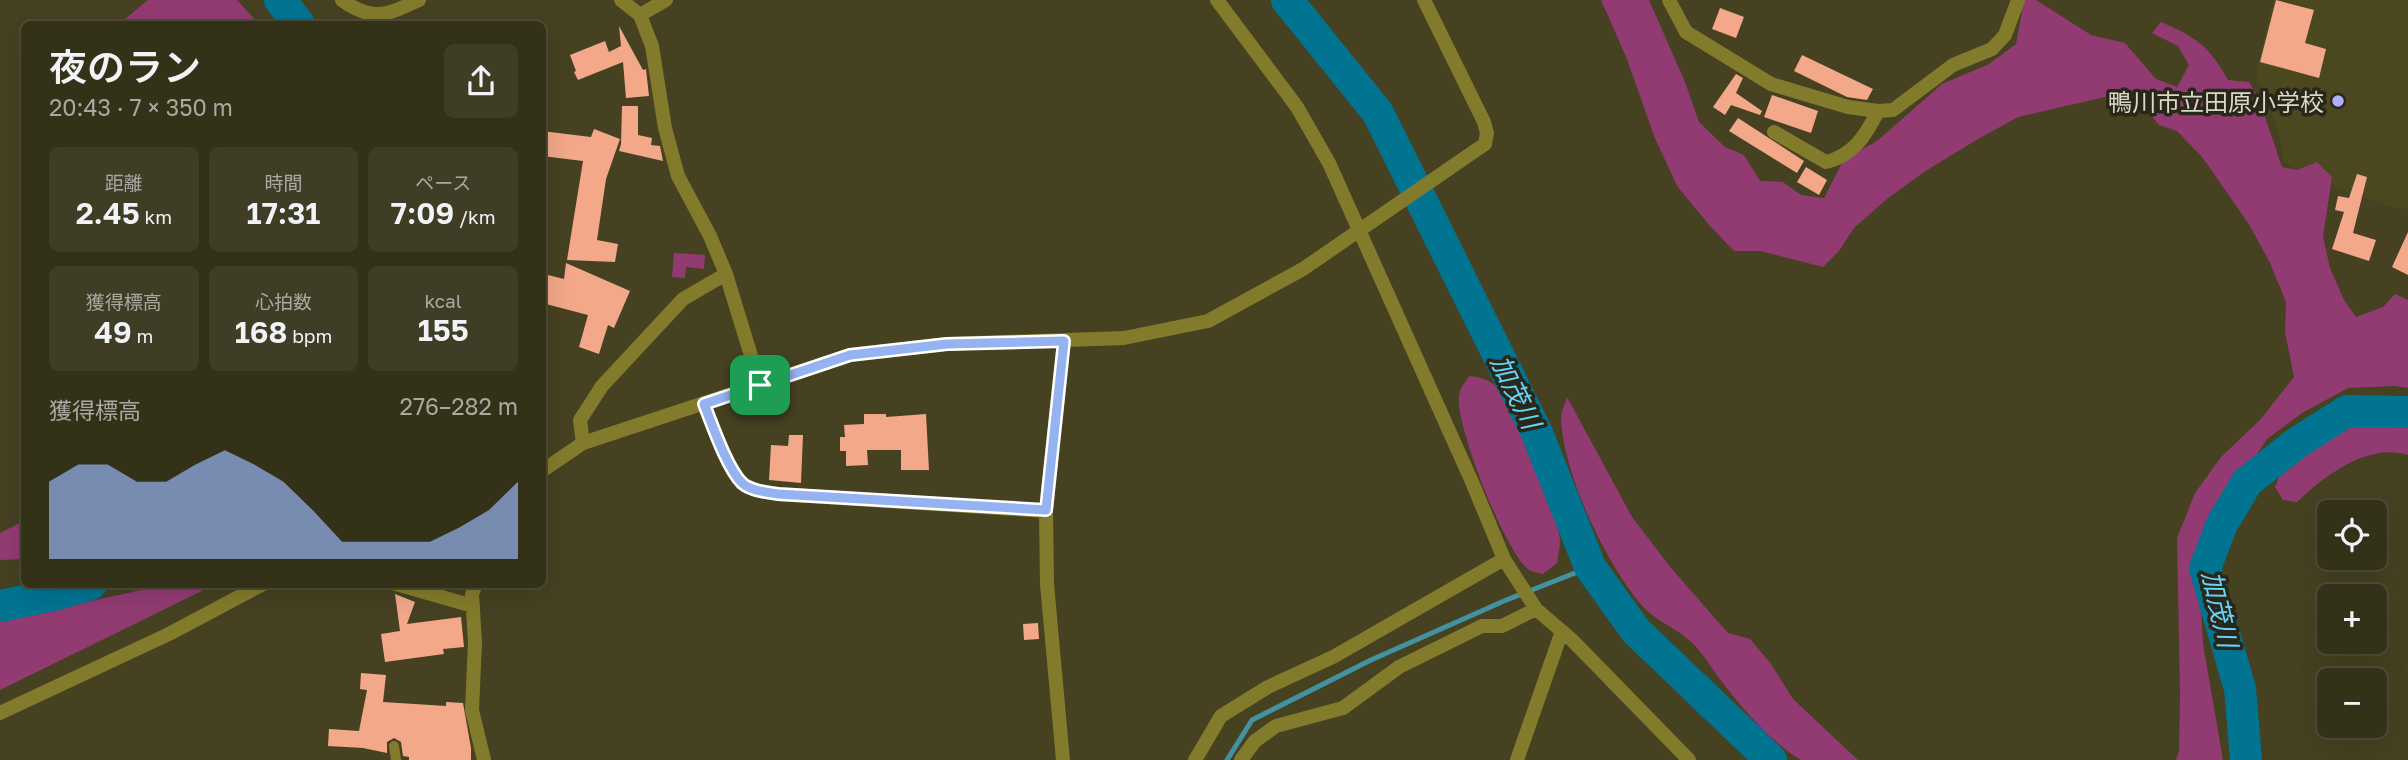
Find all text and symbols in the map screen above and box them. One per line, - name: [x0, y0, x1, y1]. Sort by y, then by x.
- text: 夜のラン: [49, 44, 201, 89]
- button: share: [444, 44, 518, 118]
- place label: 鴨川市立田原小学校: [2108, 87, 2324, 116]
- text: 20:43 · 7 × 350 m: [49, 93, 233, 121]
- marker: 鴨川市立田原小学校: [2330, 93, 2346, 109]
- text: 距離: [105, 171, 143, 194]
- text: 時間: [264, 171, 303, 194]
- text: ペース: [415, 171, 471, 194]
- text: 2.45: [76, 195, 140, 231]
- text: 17:31: [247, 195, 320, 231]
- text: 7:09: [391, 195, 454, 231]
- text: km: [140, 205, 172, 228]
- text: /km: [454, 205, 496, 228]
- text: kcal: [424, 289, 462, 312]
- text: 獲得標高: [86, 290, 162, 313]
- text: 心拍数: [255, 290, 312, 313]
- text: 155: [418, 312, 469, 348]
- text: 49: [94, 314, 132, 350]
- text: 168: [235, 314, 287, 350]
- text: m: [132, 324, 153, 347]
- text: bpm: [287, 324, 332, 347]
- water label: 加茂川: [1485, 350, 1548, 437]
- pin: [730, 355, 790, 415]
- icon: arrive: [741, 366, 779, 404]
- text: 276–282 m: [400, 392, 518, 420]
- text: 獲得標高: [49, 396, 141, 424]
- map controls: [2317, 500, 2387, 738]
- button: locate: [2317, 500, 2387, 570]
- water label: 加茂川: [2196, 568, 2245, 653]
- button: +: [2317, 584, 2387, 654]
- button: −: [2317, 668, 2387, 738]

